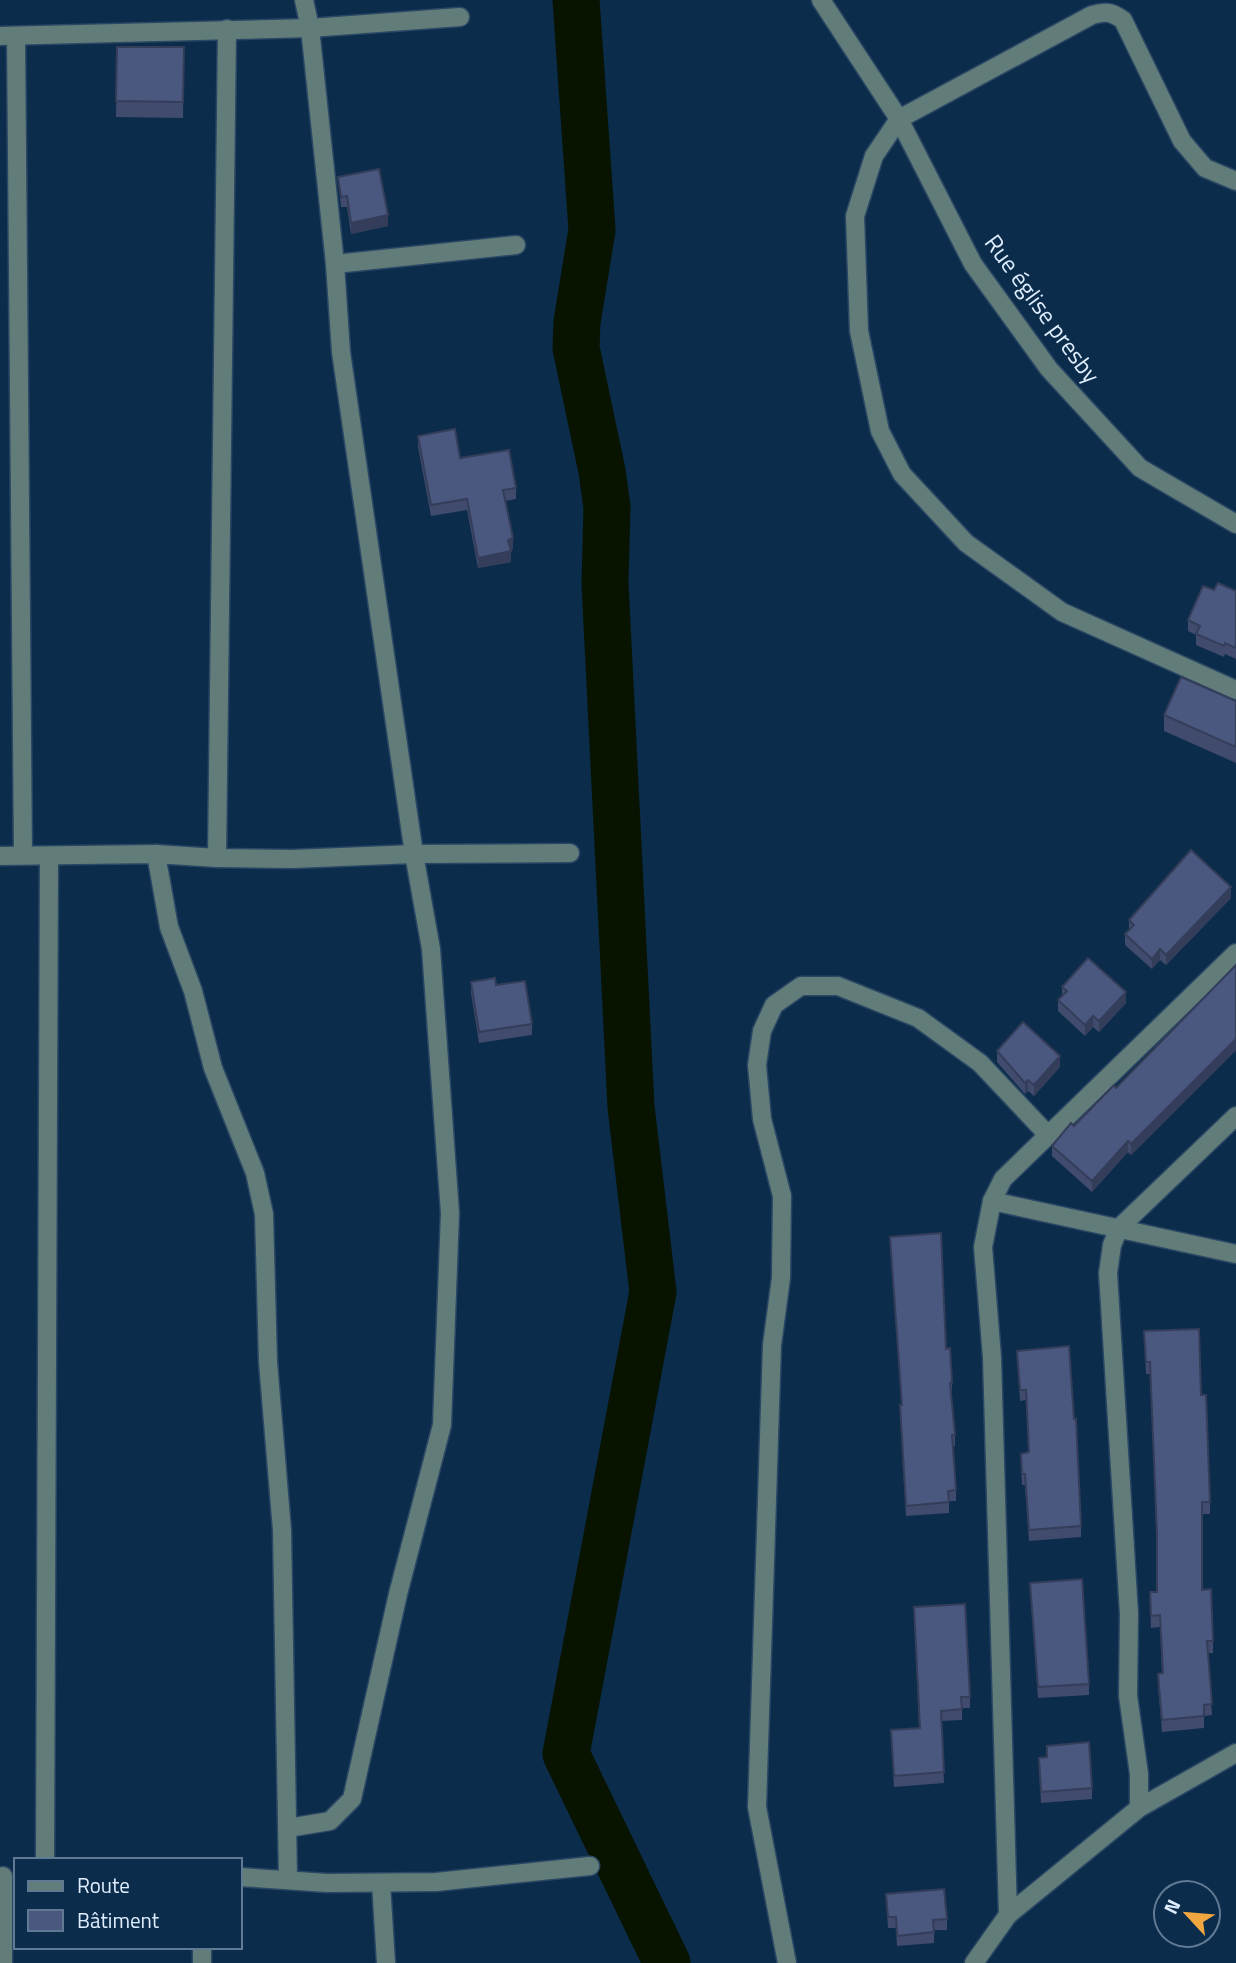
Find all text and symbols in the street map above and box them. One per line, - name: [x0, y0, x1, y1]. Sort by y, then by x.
- street label: Rue église presby: [976, 226, 1110, 391]
- legend: [14, 1858, 242, 1949]
- text: Route: [77, 1869, 130, 1901]
- north arrow: [1152, 1879, 1222, 1949]
- text: N: [1155, 1894, 1187, 1919]
- text: Bâtiment: [77, 1904, 160, 1936]

